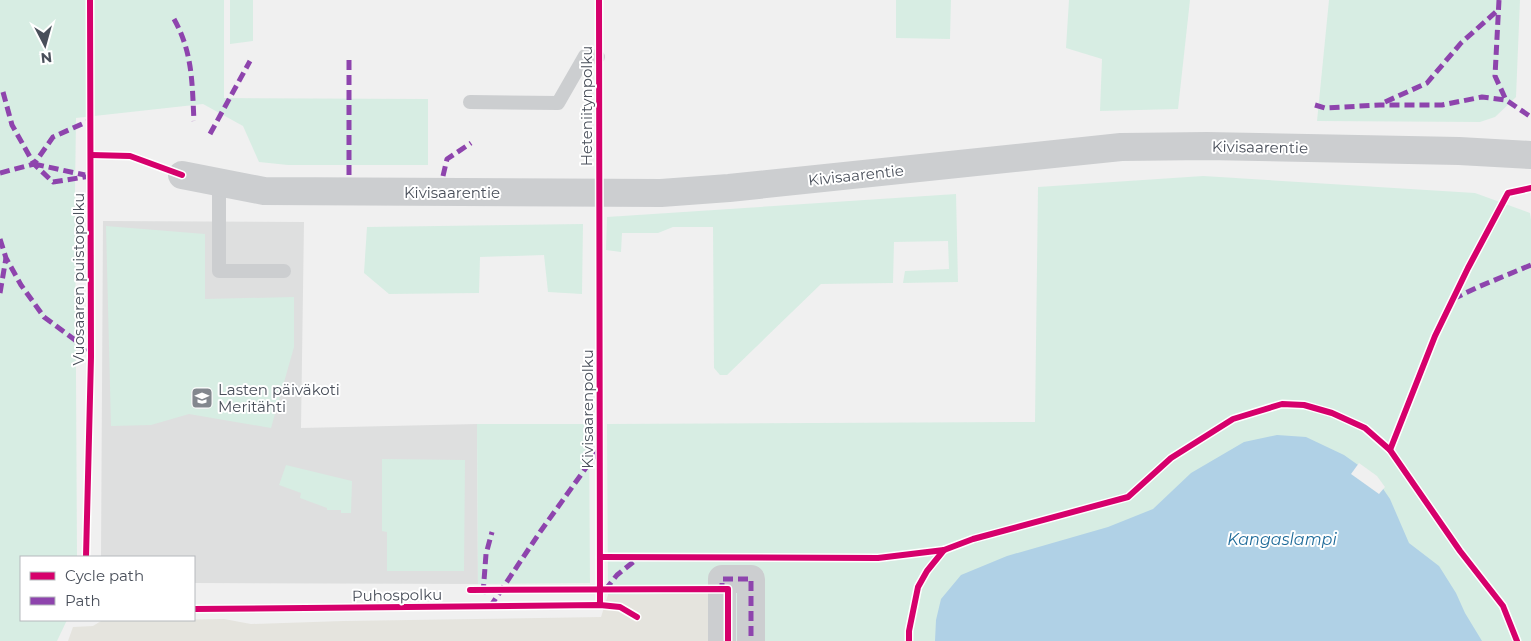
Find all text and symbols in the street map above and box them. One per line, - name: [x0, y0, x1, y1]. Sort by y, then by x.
- north arrow: [20, 20, 70, 70]
- street label: Heteniitynpolku: [577, 46, 596, 166]
- text: N: [40, 48, 53, 67]
- street label: Kivisaarentie: [1212, 137, 1308, 157]
- street label: Kivisaarentie: [807, 161, 905, 189]
- street label: Kivisaarentie: [404, 183, 500, 202]
- street label: Vuosaaren puistopolku: [69, 193, 88, 365]
- street label: Kivisaarenpolku: [578, 349, 597, 469]
- place label: Lasten päiväkoti Meritähti: [218, 380, 340, 416]
- school or university icon: Lasten päiväkoti Meritähti: [190, 386, 214, 410]
- water label: Kangaslampi: [1227, 530, 1337, 549]
- legend: [20, 556, 195, 621]
- text: Cycle path: [65, 566, 144, 585]
- street label: Puhospolku: [352, 585, 442, 605]
- text: Path: [65, 591, 101, 610]

